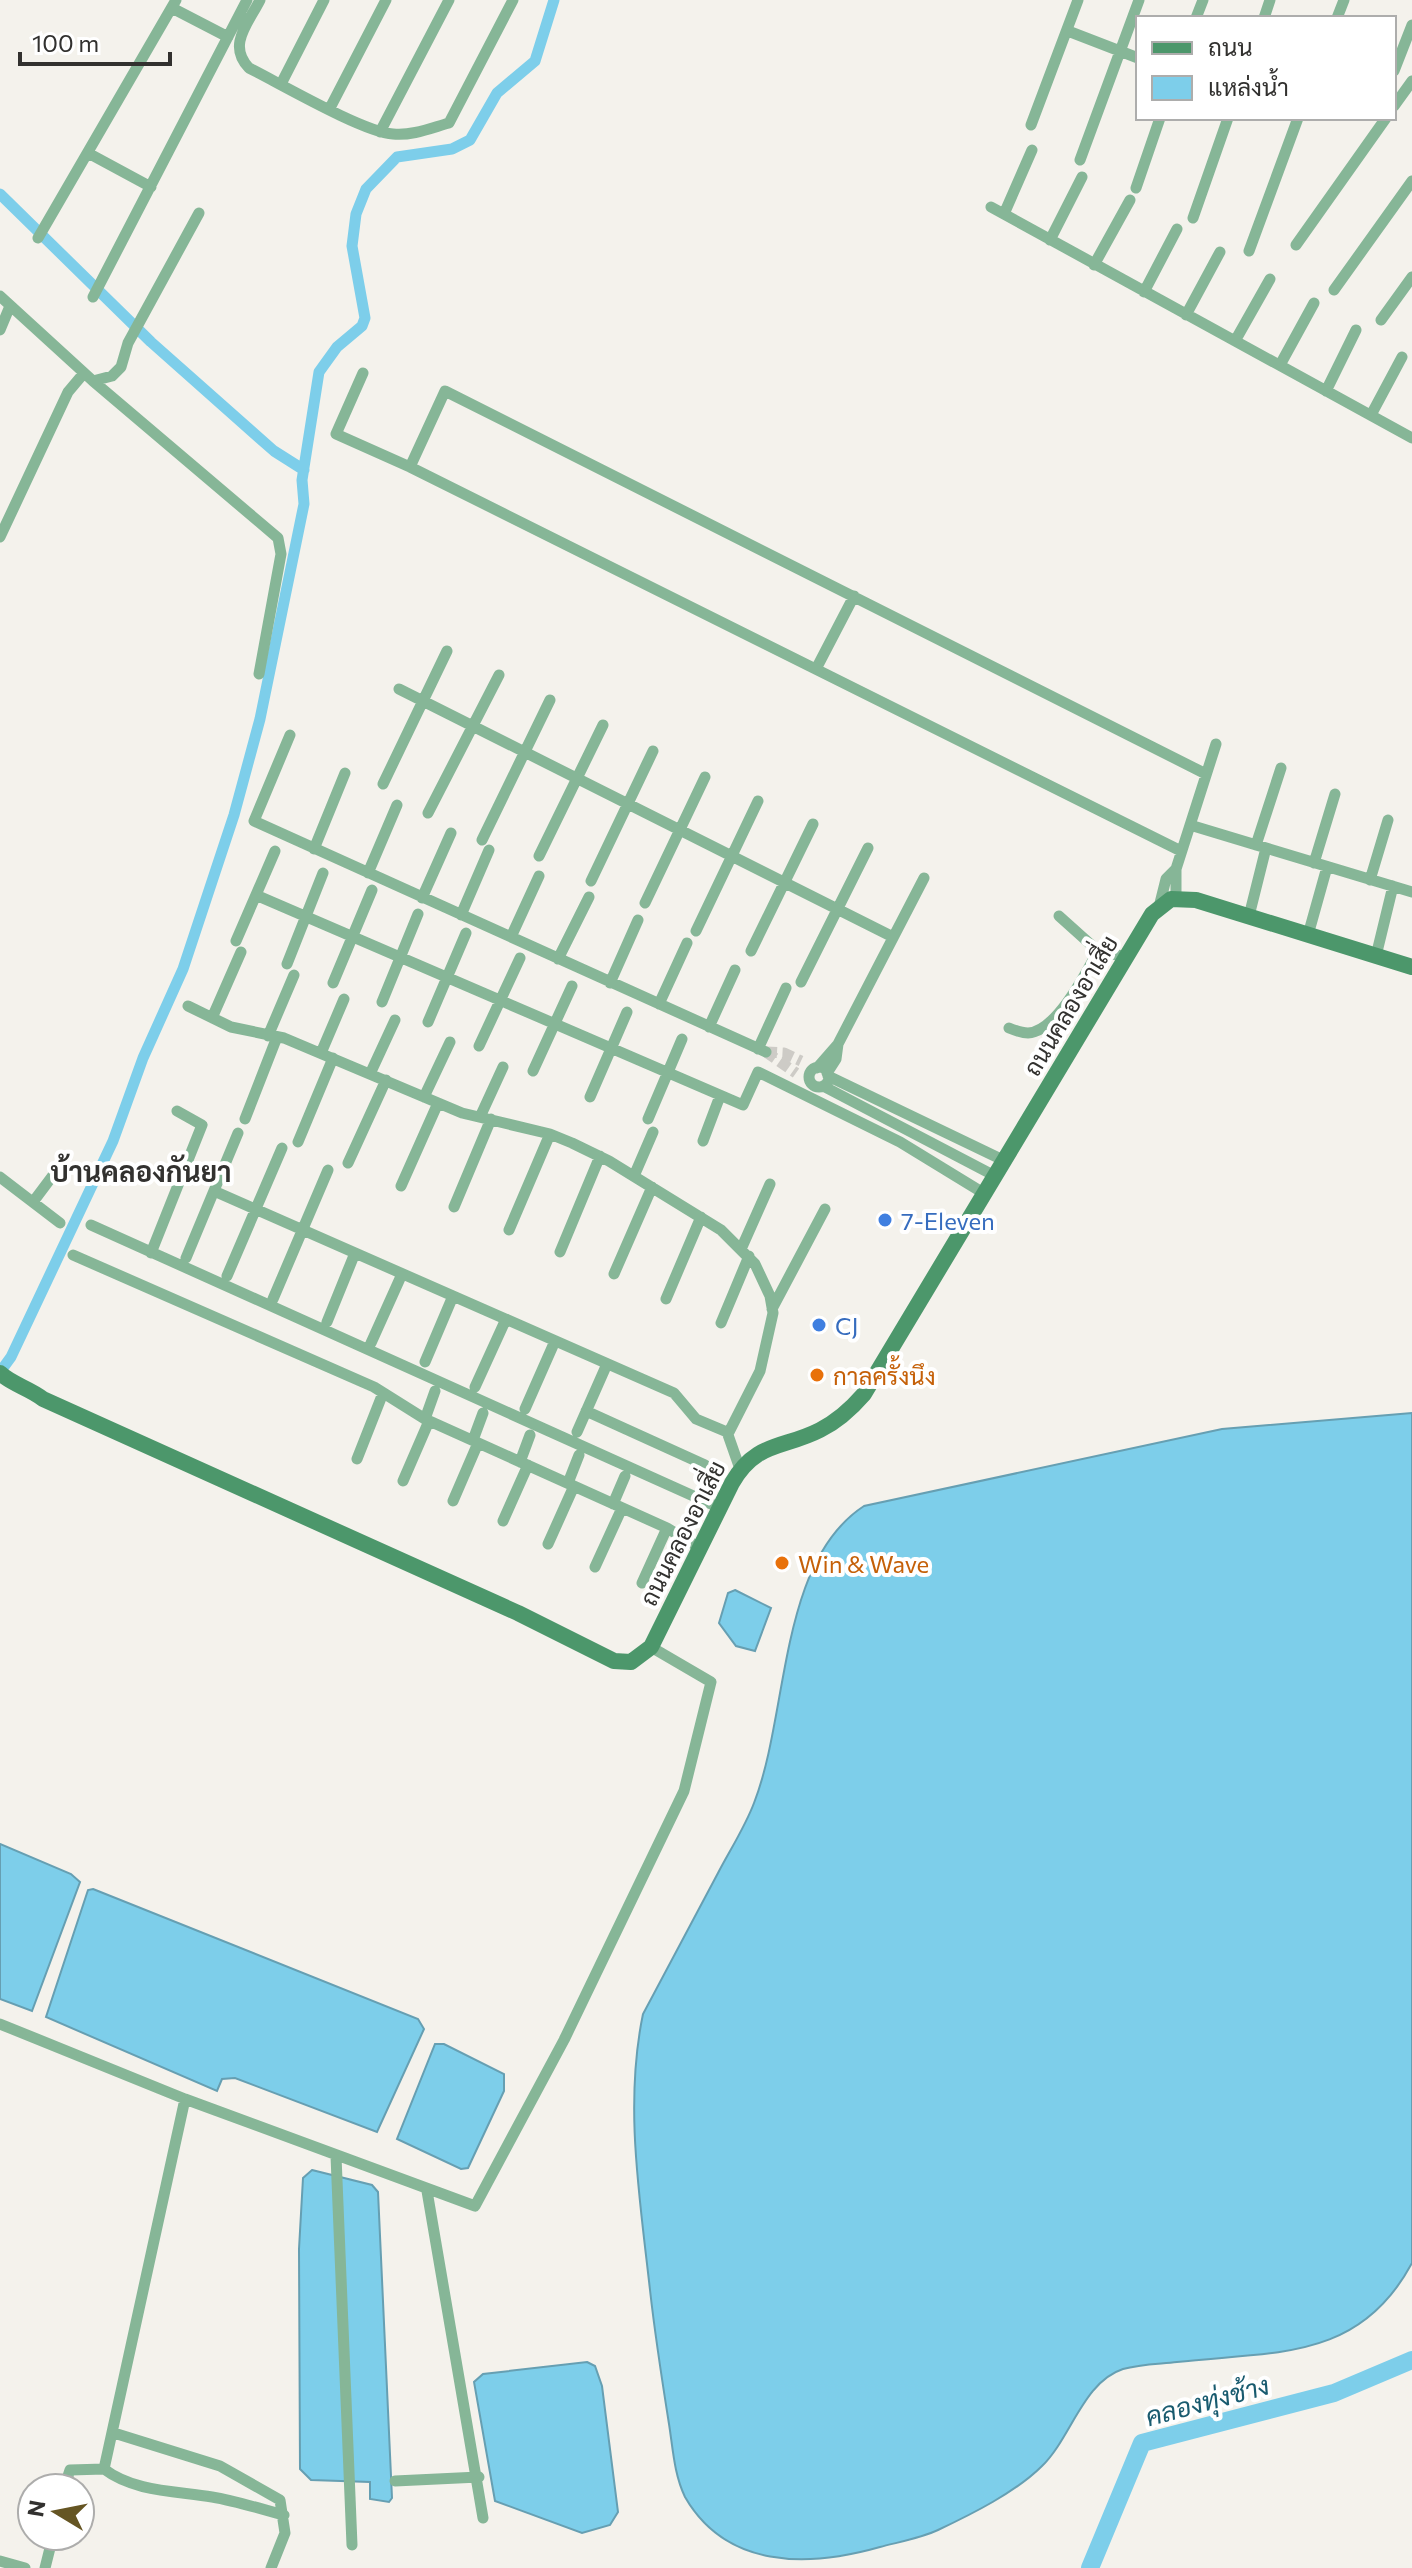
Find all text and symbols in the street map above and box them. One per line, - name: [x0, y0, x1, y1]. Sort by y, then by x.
- scale bar: [20, 16, 170, 66]
- legend: [1136, 16, 1396, 120]
- text: 100 m: [32, 28, 99, 57]
- text: ถนน: [1208, 32, 1253, 61]
- text: แหล่งน้ำ: [1208, 68, 1289, 101]
- street label: ถนนคลองอาเสี่ย: [1012, 927, 1123, 1080]
- district label: บ้านคลองกันยา: [51, 1153, 231, 1188]
- place label: 7-Eleven: [901, 1206, 995, 1235]
- marker: 7-Eleven: [876, 1211, 894, 1229]
- place label: CJ: [835, 1311, 858, 1340]
- marker: CJ: [810, 1316, 828, 1334]
- place label: กาลครั้งนึง: [833, 1355, 936, 1390]
- marker: กาลครั้งนึง: [808, 1366, 826, 1384]
- street label: ถนนคลองอาเสี่ย: [629, 1453, 731, 1610]
- place label: Win & Wave: [798, 1549, 929, 1578]
- marker: Win & Wave: [773, 1554, 791, 1572]
- water label: คลองทุ่งช้าง: [1142, 2369, 1273, 2435]
- north arrow: [16, 2472, 96, 2552]
- text: N: [21, 2498, 51, 2519]

